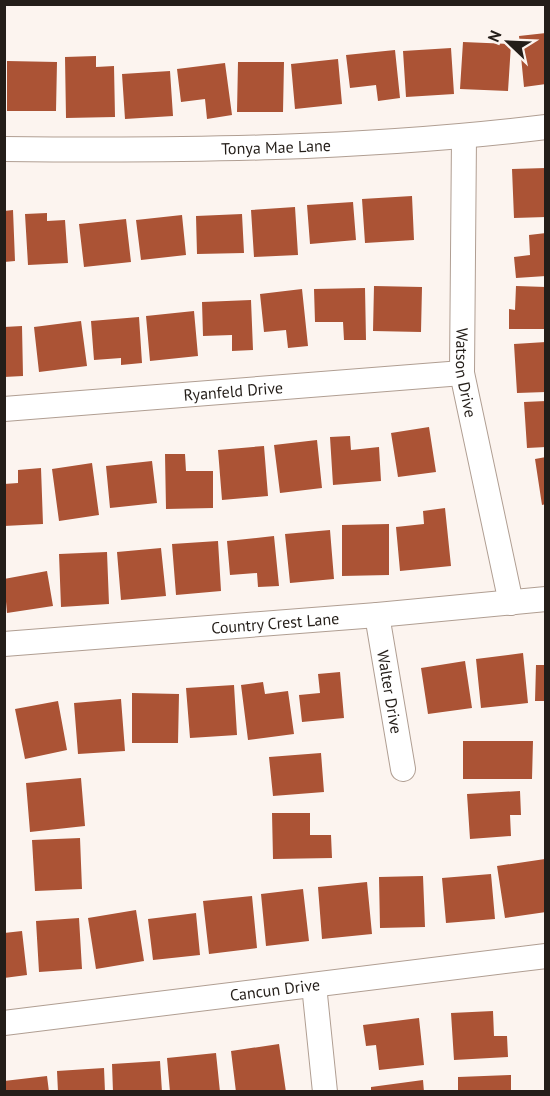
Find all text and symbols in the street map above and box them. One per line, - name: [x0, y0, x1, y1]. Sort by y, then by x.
- north arrow: [478, 12, 538, 72]
- text: N: [483, 27, 505, 45]
- street label: Tonya Mae Lane: [221, 135, 331, 158]
- street label: Watson Drive: [451, 328, 481, 419]
- street label: Ryanfeld Drive: [183, 377, 284, 405]
- street label: Country Crest Lane: [210, 608, 340, 638]
- street label: Walter Drive: [373, 649, 407, 735]
- street label: Cancun Drive: [229, 974, 321, 1005]

